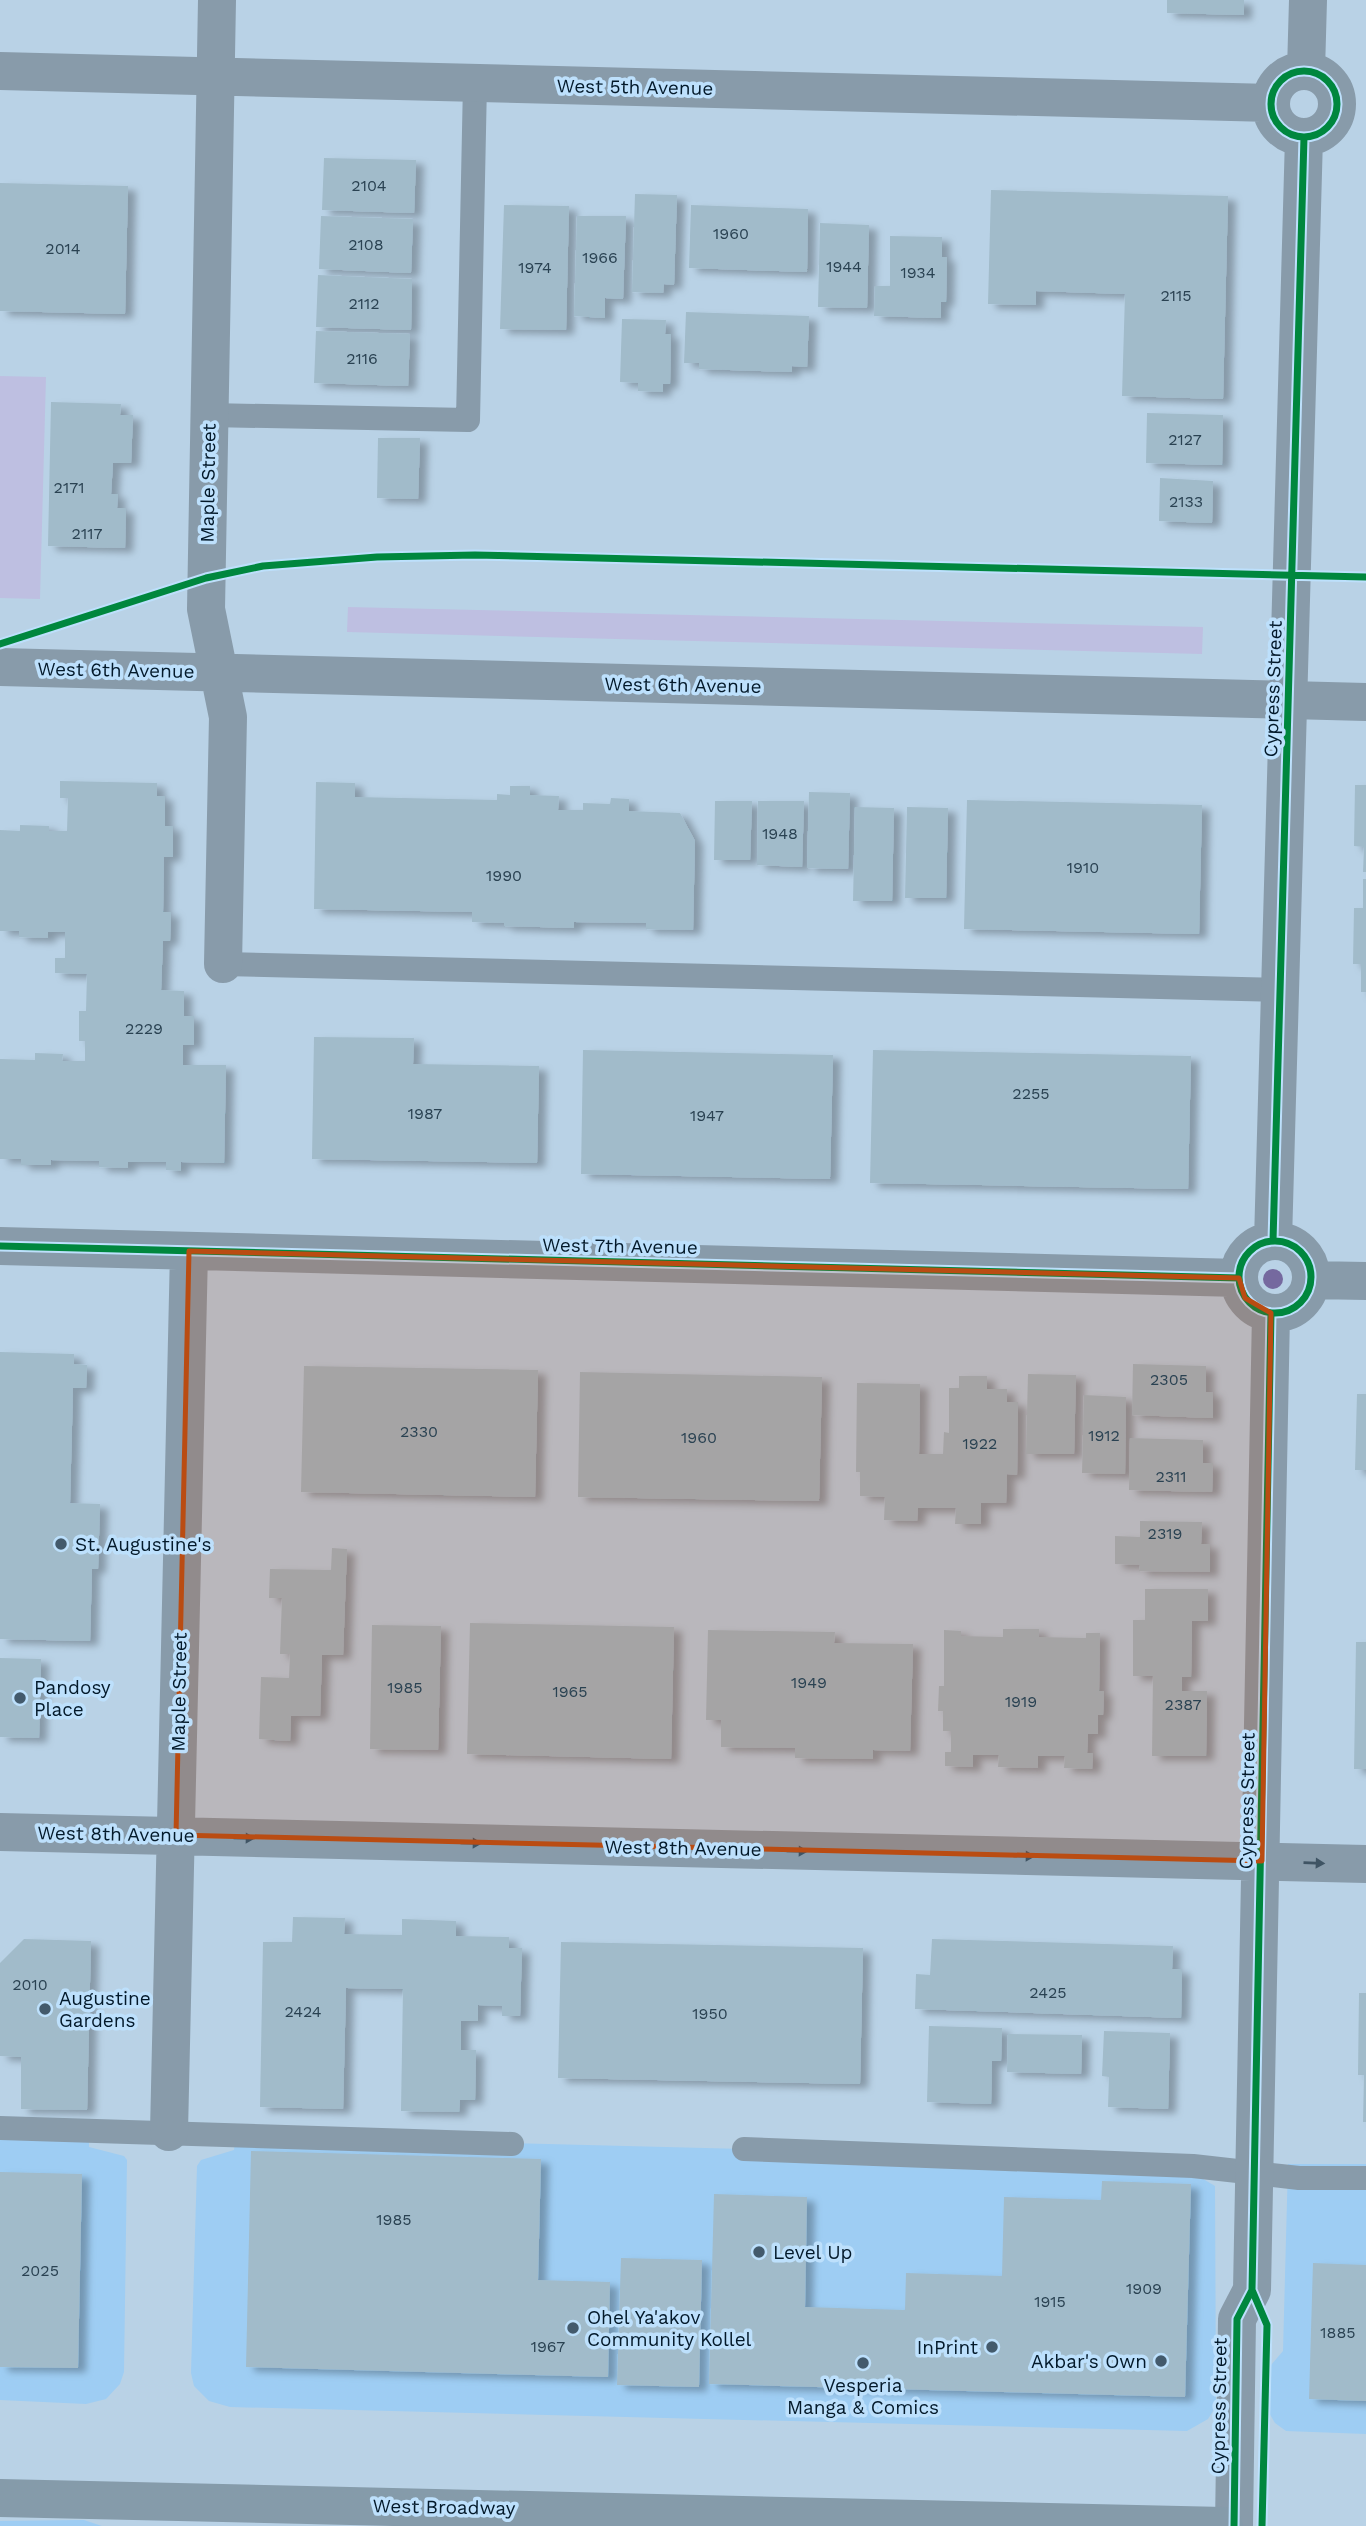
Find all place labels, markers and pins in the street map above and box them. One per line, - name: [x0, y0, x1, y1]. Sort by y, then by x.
- place label: St. Augustine's: [75, 1533, 212, 1556]
- marker: St. Augustine's: [53, 1536, 69, 1552]
- place label: Pandosy Place: [34, 1676, 111, 1721]
- marker: Pandosy Place: [12, 1690, 28, 1706]
- place label: Augustine Gardens: [59, 1987, 151, 2032]
- marker: Augustine Gardens: [37, 2001, 53, 2017]
- place label: Level Up: [773, 2241, 853, 2264]
- marker: Level Up: [751, 2244, 767, 2260]
- place label: Ohel Ya'akov Community Kollel: [587, 2306, 752, 2351]
- marker: Ohel Ya'akov Community Kollel: [565, 2320, 581, 2336]
- place label: InPrint: [917, 2336, 978, 2359]
- marker: InPrint: [984, 2339, 1000, 2355]
- place label: Akbar's Own: [1031, 2350, 1147, 2373]
- marker: Akbar's Own: [1153, 2353, 1169, 2369]
- marker: Vesperia Manga & Comics: [855, 2355, 871, 2371]
- place label: Vesperia Manga & Comics: [787, 2374, 939, 2419]

